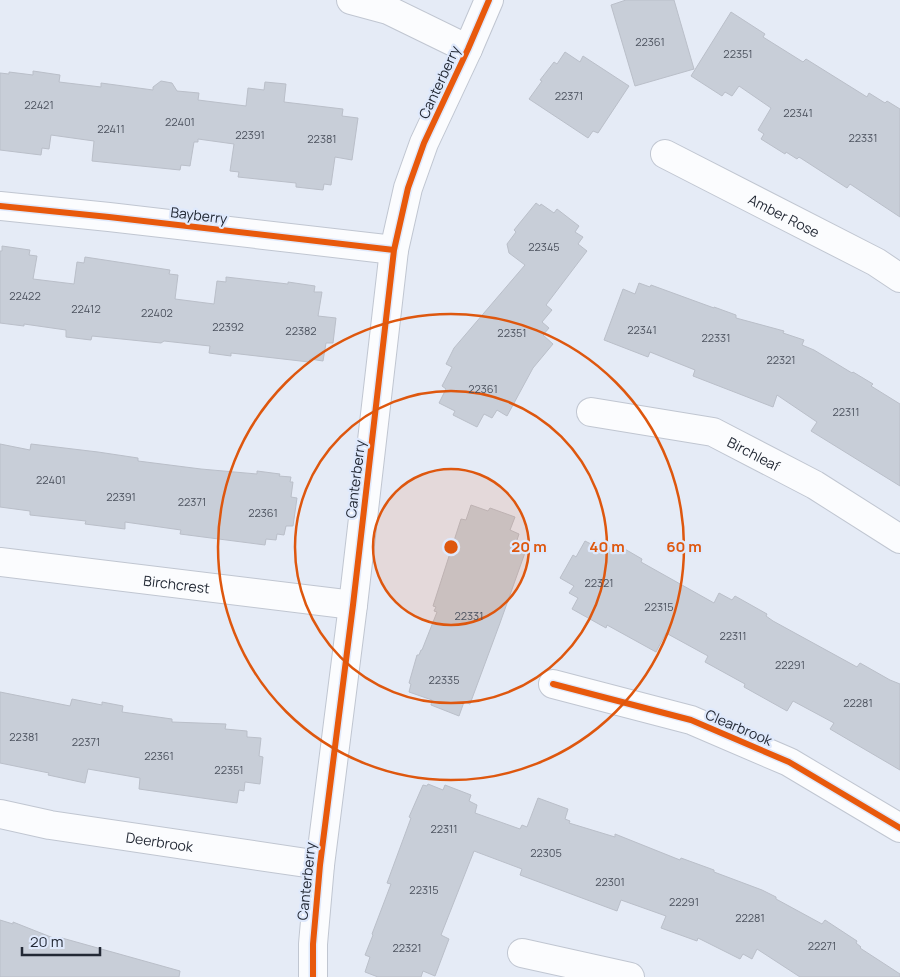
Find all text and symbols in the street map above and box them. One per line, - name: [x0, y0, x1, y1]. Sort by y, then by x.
- house number: 22361: [635, 34, 665, 49]
- street label: Canterberry: [414, 42, 464, 122]
- house number: 22351: [723, 46, 753, 61]
- house number: 22371: [555, 88, 583, 103]
- house number: 22421: [24, 97, 54, 112]
- house number: 22341: [783, 105, 813, 120]
- house number: 22401: [165, 114, 195, 129]
- house number: 22411: [97, 121, 125, 136]
- house number: 22391: [235, 127, 265, 142]
- house number: 22331: [849, 130, 878, 145]
- house number: 22381: [307, 131, 337, 146]
- street label: Amber Rose: [745, 189, 823, 241]
- street label: Bayberry: [169, 202, 229, 228]
- house number: 22345: [528, 239, 560, 254]
- house number: 22422: [9, 288, 41, 303]
- house number: 22412: [71, 301, 101, 316]
- house number: 22402: [141, 305, 173, 320]
- house number: 22392: [212, 319, 244, 334]
- house number: 22341: [627, 322, 657, 337]
- house number: 22382: [285, 323, 317, 338]
- house number: 22351: [497, 325, 527, 340]
- house number: 22331: [702, 330, 731, 345]
- house number: 22321: [766, 352, 796, 367]
- house number: 22361: [468, 381, 498, 396]
- house number: 22311: [832, 404, 860, 419]
- street label: Birchleaf: [724, 432, 784, 475]
- street label: Canterberry: [341, 438, 369, 519]
- house number: 22401: [36, 472, 66, 487]
- house number: 22391: [106, 489, 136, 504]
- house number: 22371: [178, 494, 206, 509]
- house number: 22361: [248, 505, 278, 520]
- text: 20 m: [511, 536, 547, 557]
- text: 40 m: [589, 536, 625, 557]
- text: 60 m: [666, 536, 702, 557]
- centre of rings: [442, 538, 460, 556]
- street label: Birchcrest: [142, 570, 211, 597]
- house number: 22321: [584, 575, 614, 590]
- house number: 22315: [644, 599, 674, 614]
- house number: 22331: [455, 608, 484, 623]
- house number: 22311: [719, 628, 747, 643]
- house number: 22291: [775, 657, 805, 672]
- house number: 22335: [428, 672, 460, 687]
- house number: 22281: [843, 695, 873, 710]
- street label: Clearbrook: [703, 704, 776, 750]
- house number: 22381: [9, 729, 39, 744]
- house number: 22371: [72, 734, 100, 749]
- house number: 22361: [144, 748, 174, 763]
- house number: 22351: [214, 762, 244, 777]
- house number: 22311: [430, 821, 458, 836]
- street label: Deerbrook: [125, 827, 195, 856]
- street label: Canterberry: [292, 840, 320, 921]
- house number: 22305: [530, 845, 562, 860]
- house number: 22301: [595, 874, 625, 889]
- house number: 22315: [409, 882, 439, 897]
- house number: 22291: [669, 894, 699, 909]
- house number: 22281: [735, 910, 765, 925]
- scale bar: [22, 924, 100, 956]
- text: 20 m: [30, 931, 63, 952]
- house number: 22271: [808, 938, 836, 953]
- house number: 22321: [392, 940, 422, 955]

